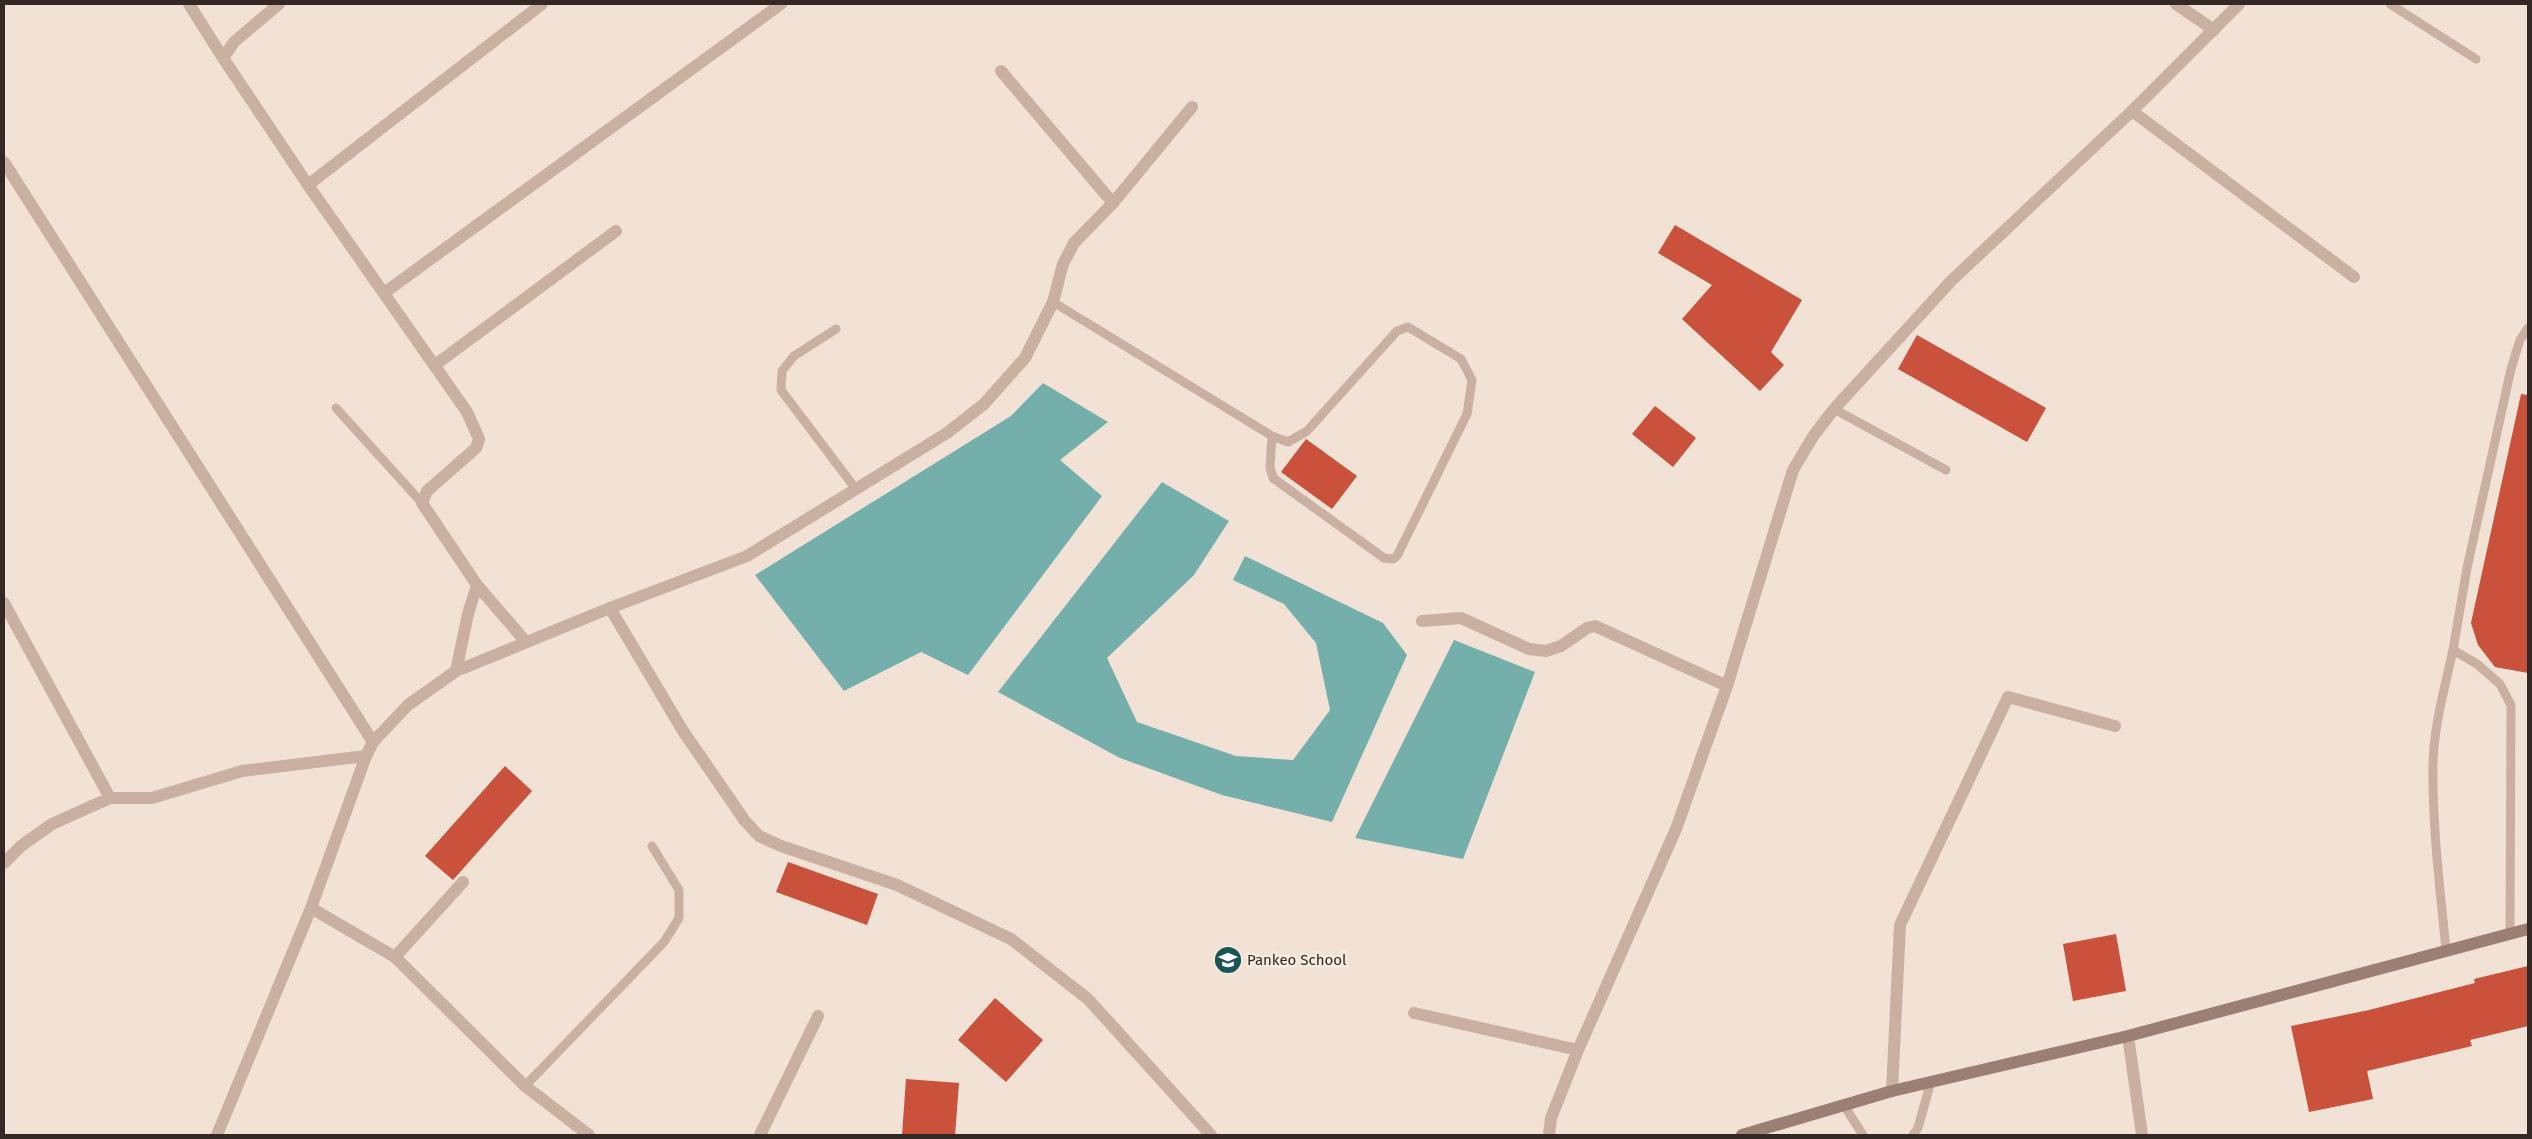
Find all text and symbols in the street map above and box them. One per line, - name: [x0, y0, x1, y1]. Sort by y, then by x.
- school or university icon: Pankeo School: [1213, 945, 1243, 975]
- place label: Pankeo School: [1247, 951, 1347, 969]

